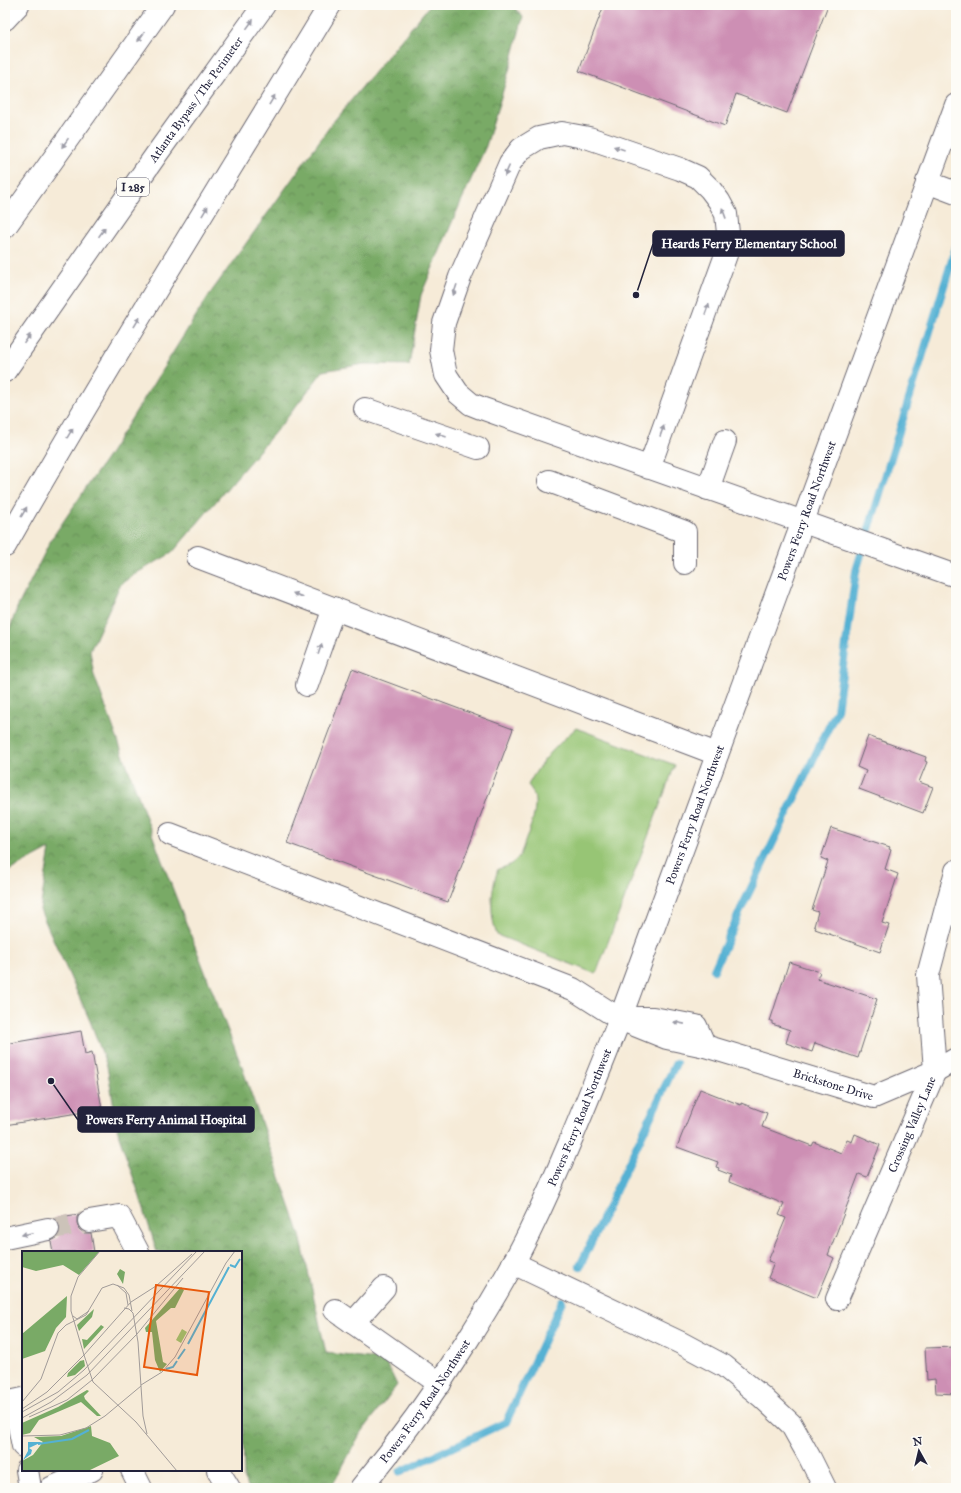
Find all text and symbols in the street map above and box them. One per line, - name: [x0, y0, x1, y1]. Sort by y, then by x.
- one-way arrow: [246, 18, 255, 29]
- one-way arrow: [137, 31, 145, 42]
- street label: Atlanta Bypass / The Perimeter: [146, 33, 246, 166]
- one-way arrow: [269, 94, 276, 106]
- one-way arrow: [61, 137, 69, 148]
- one-way arrow: [612, 145, 624, 151]
- one-way arrow: [504, 166, 510, 177]
- road number: I 285: [117, 178, 149, 196]
- one-way arrow: [201, 205, 208, 217]
- one-way arrow: [721, 207, 727, 219]
- one-way arrow: [98, 227, 106, 237]
- callout: Heards Ferry Elementary School: [653, 231, 844, 256]
- text: Heards Ferry Elementary School: [661, 236, 837, 252]
- one-way arrow: [452, 285, 458, 297]
- one-way arrow: [704, 303, 710, 315]
- one-way arrow: [134, 316, 141, 328]
- one-way arrow: [23, 333, 31, 344]
- one-way arrow: [660, 425, 666, 437]
- one-way arrow: [66, 428, 74, 438]
- one-way arrow: [435, 432, 447, 438]
- street label: Powers Ferry Road Northwest: [775, 438, 839, 583]
- one-way arrow: [21, 506, 28, 518]
- one-way arrow: [291, 591, 303, 597]
- one-way arrow: [317, 642, 323, 654]
- street label: Powers Ferry Road Northwest: [663, 742, 727, 887]
- one-way arrow: [673, 1019, 685, 1025]
- street label: Powers Ferry Road Northwest: [545, 1046, 615, 1189]
- street label: Brickstone Drive: [791, 1066, 875, 1103]
- street label: Crossing Valley Lane: [885, 1074, 939, 1175]
- callout: Powers Ferry Animal Hospital: [78, 1107, 254, 1132]
- text: Powers Ferry Animal Hospital: [86, 1112, 247, 1128]
- one-way arrow: [21, 1231, 33, 1237]
- inset map: [22, 1251, 242, 1471]
- street label: Powers Ferry Road Northwest: [377, 1336, 474, 1466]
- north arrow: [899, 1431, 939, 1471]
- text: N: [912, 1434, 924, 1449]

